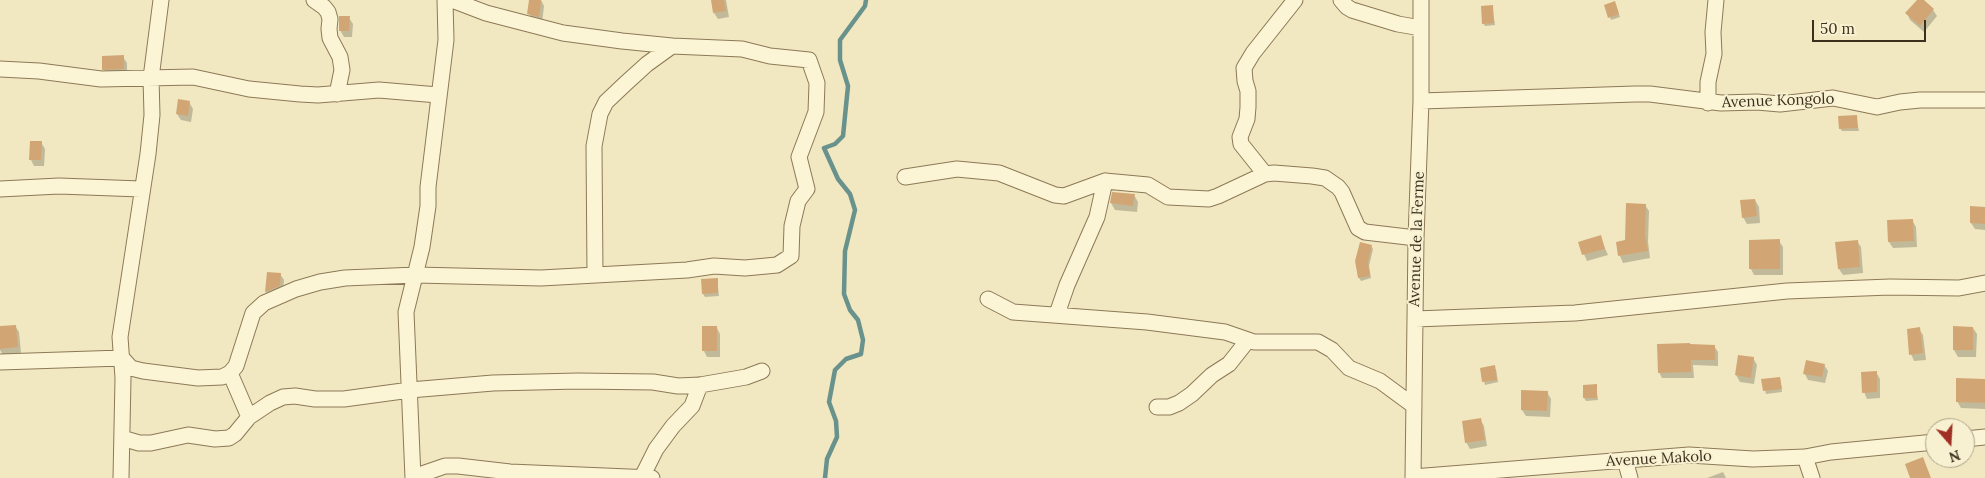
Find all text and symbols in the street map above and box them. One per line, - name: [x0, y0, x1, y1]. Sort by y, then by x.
- scale bar: [1815, 10, 1929, 42]
- text: 50 m: [1820, 19, 1855, 38]
- street label: Avenue Kongolo: [1721, 90, 1835, 112]
- street label: Avenue de la Ferme: [1406, 171, 1428, 307]
- north arrow: [1925, 418, 1975, 468]
- text: N: [1947, 446, 1963, 467]
- street label: Avenue Makolo: [1606, 447, 1712, 471]

